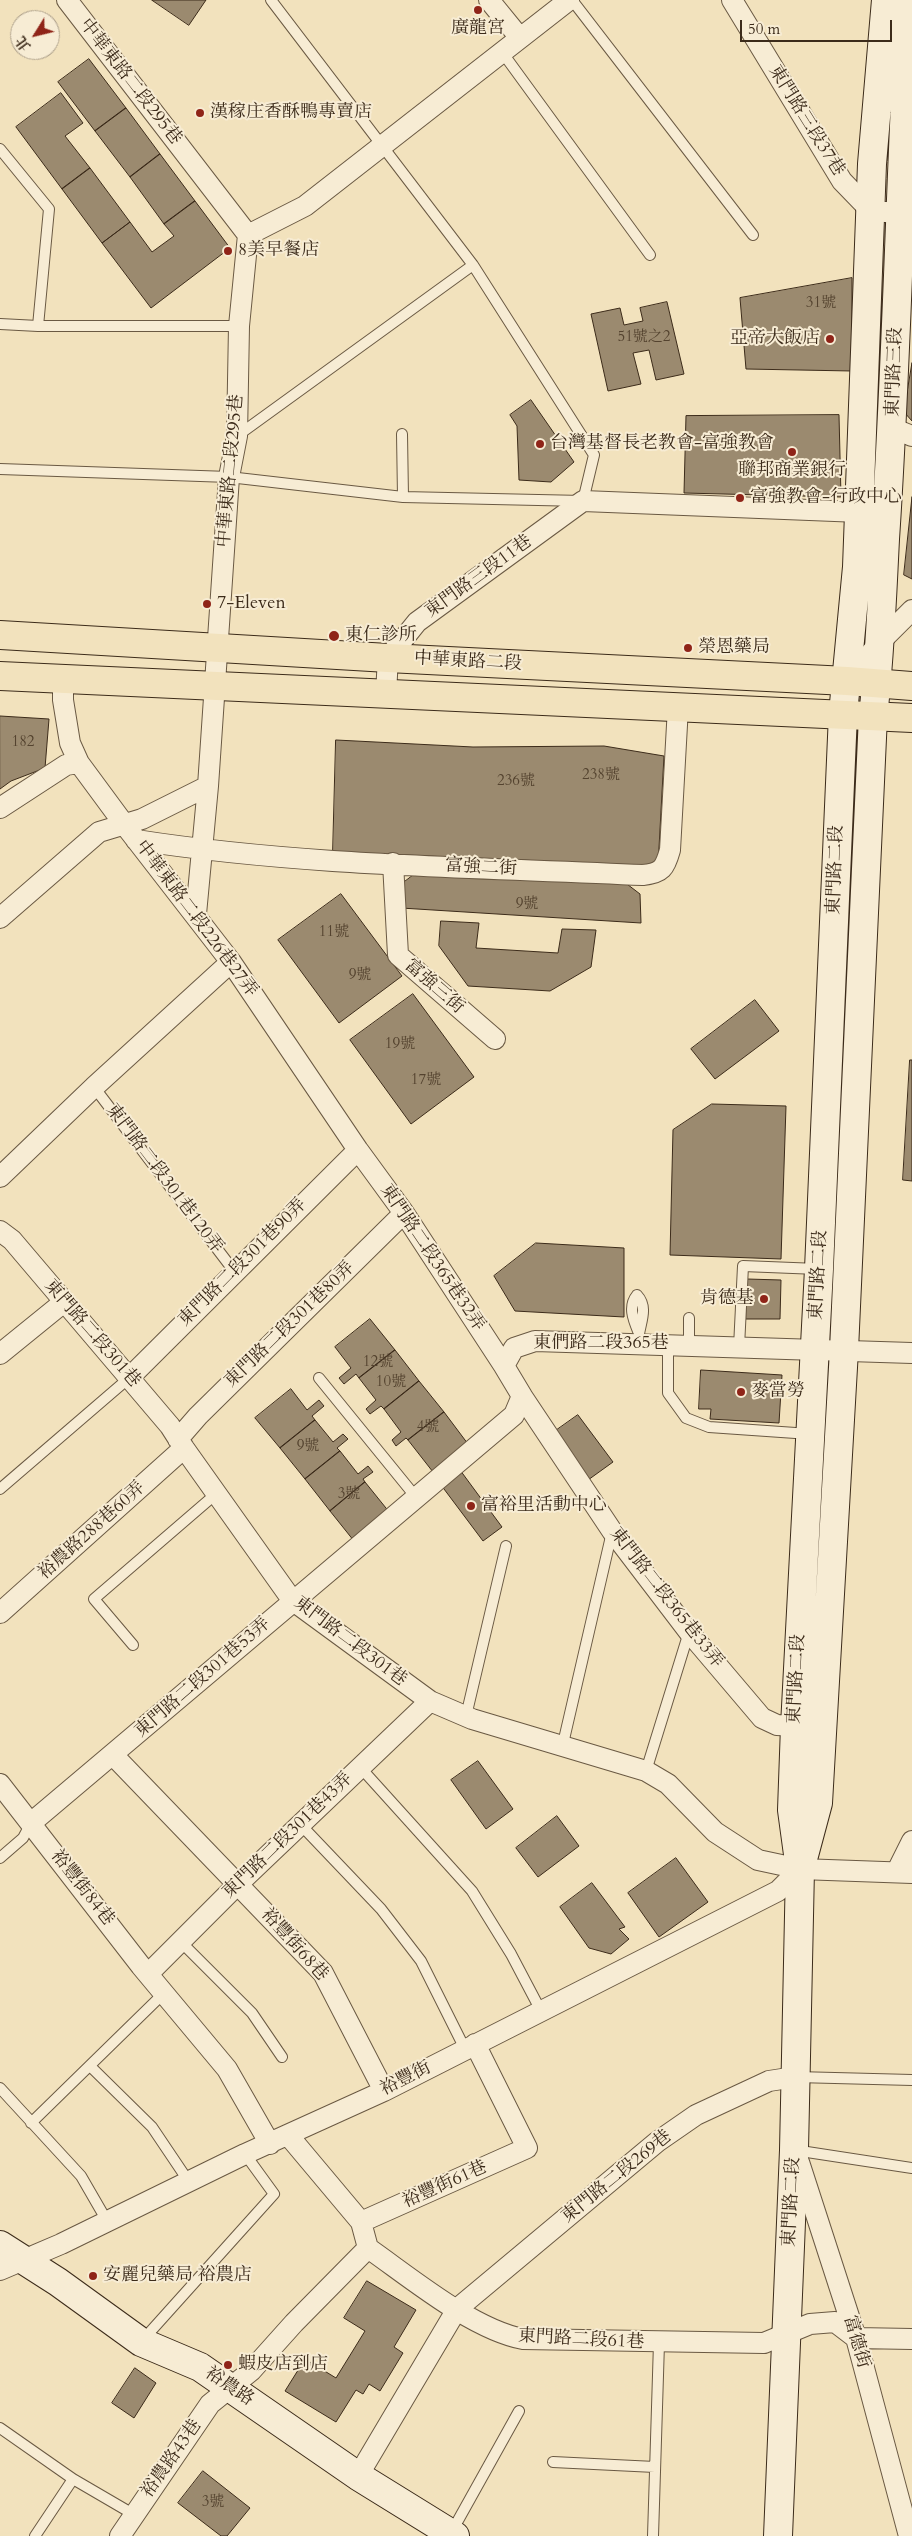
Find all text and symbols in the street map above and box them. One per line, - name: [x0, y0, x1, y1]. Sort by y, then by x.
- marker: 廣龍宮: [472, 4, 484, 16]
- north arrow: [10, 10, 60, 60]
- scale bar: [742, 10, 894, 42]
- street label: 中華東路二段295巷: [74, 15, 186, 149]
- place label: 廣龍宮: [451, 18, 505, 40]
- text: 50 m: [748, 19, 780, 39]
- text: 北: [11, 32, 35, 55]
- street label: 東門路三段37巷: [763, 62, 849, 180]
- place label: 漢稼庄香酥鴨專賣店: [210, 102, 372, 124]
- marker: 漢稼庄香酥鴨專賣店: [194, 107, 206, 119]
- place label: 8美早餐店: [238, 240, 319, 262]
- marker: 8美早餐店: [222, 245, 234, 257]
- house number: 31號: [806, 295, 836, 313]
- street label: 東門路三段: [883, 327, 907, 417]
- place label: 亞帝大飯店: [730, 328, 820, 350]
- house number: 51號之2: [617, 329, 671, 347]
- marker: 亞帝大飯店: [824, 333, 836, 345]
- street label: 中華東路二段295巷: [214, 394, 248, 548]
- place label: 台灣基督長老教會-富強教會: [550, 433, 774, 455]
- marker: 台灣基督長老教會-富強教會: [534, 438, 546, 450]
- marker: 聯邦商業銀行: [786, 446, 798, 458]
- place label: 聯邦商業銀行: [738, 460, 846, 482]
- place label: 富強教會-行政中心: [750, 487, 902, 509]
- marker: 富強教會-行政中心: [734, 492, 746, 504]
- street label: 東門路三段11巷: [422, 531, 536, 623]
- place label: 7-Eleven: [217, 593, 286, 615]
- marker: 7-Eleven: [201, 598, 213, 610]
- place label: 東仁診所: [345, 625, 417, 647]
- marker: 東仁診所: [327, 629, 341, 643]
- place label: 榮恩藥局: [698, 637, 770, 659]
- marker: 榮恩藥局: [682, 642, 694, 654]
- street label: 中華東路二段: [414, 648, 522, 676]
- house number: 182: [11, 734, 35, 752]
- house number: 238號: [582, 767, 620, 785]
- house number: 236號: [497, 773, 535, 791]
- street label: 東門路二段: [824, 825, 848, 915]
- street label: 中華東路二段226巷27弄: [130, 837, 262, 1001]
- street label: 富強二街: [444, 855, 518, 881]
- house number: 9號: [516, 896, 538, 914]
- house number: 11號: [319, 924, 349, 942]
- street label: 富強三街: [400, 955, 468, 1019]
- house number: 9號: [349, 967, 371, 985]
- house number: 19號: [385, 1036, 415, 1054]
- house number: 17號: [411, 1072, 441, 1090]
- street label: 東門路二段301巷120弄: [101, 1100, 227, 1258]
- street label: 東門路二段365巷32弄: [375, 1181, 489, 1335]
- street label: 東門路二段301巷90弄: [175, 1195, 311, 1331]
- street label: 東門路二段: [806, 1229, 832, 1321]
- street label: 東門路二段301巷80弄: [221, 1257, 359, 1393]
- street label: 東門路二段301巷: [39, 1276, 145, 1392]
- place label: 肯德基: [700, 1288, 754, 1310]
- marker: 肯德基: [758, 1293, 770, 1305]
- street label: 東們路二段365巷: [533, 1333, 669, 1355]
- house number: 12號: [363, 1354, 393, 1372]
- house number: 10號: [376, 1374, 406, 1392]
- place label: 麥當勞: [751, 1381, 805, 1403]
- marker: 麥當勞: [735, 1386, 747, 1398]
- house number: 4號: [417, 1419, 439, 1437]
- house number: 9號: [297, 1438, 319, 1456]
- street label: 裕農路288巷60弄: [34, 1477, 150, 1585]
- house number: 3號: [338, 1486, 360, 1504]
- place label: 富裕里活動中心: [481, 1495, 607, 1517]
- marker: 富裕里活動中心: [465, 1500, 477, 1512]
- street label: 東門路二段365巷33弄: [605, 1524, 727, 1672]
- street label: 東門路二段301巷: [289, 1593, 411, 1691]
- street label: 東門路二段301巷53弄: [131, 1613, 275, 1743]
- street label: 東門路二段: [784, 1633, 810, 1725]
- street label: 東門路二段301巷43弄: [219, 1768, 357, 1904]
- street label: 裕豐街84巷: [46, 1846, 118, 1930]
- street label: 裕豐街68巷: [256, 1904, 332, 1986]
- street label: 裕豐街: [377, 2057, 435, 2101]
- street label: 東門路二段269巷: [557, 2126, 677, 2228]
- street label: 東門路二段: [779, 2156, 805, 2248]
- street label: 裕豐街61巷: [399, 2157, 491, 2213]
- place label: 安麗兒藥局 裕農店: [103, 2265, 252, 2287]
- marker: 安麗兒藥局 裕農店: [87, 2270, 99, 2282]
- street label: 富德街: [838, 2313, 874, 2371]
- street label: 東門路二段61巷: [517, 2326, 645, 2354]
- place label: 蝦皮店到店: [238, 2354, 328, 2376]
- marker: 蝦皮店到店: [222, 2359, 234, 2371]
- street label: 裕農路: [201, 2363, 257, 2411]
- street label: 裕農路43巷: [137, 2416, 207, 2502]
- house number: 3號: [202, 2494, 224, 2512]

